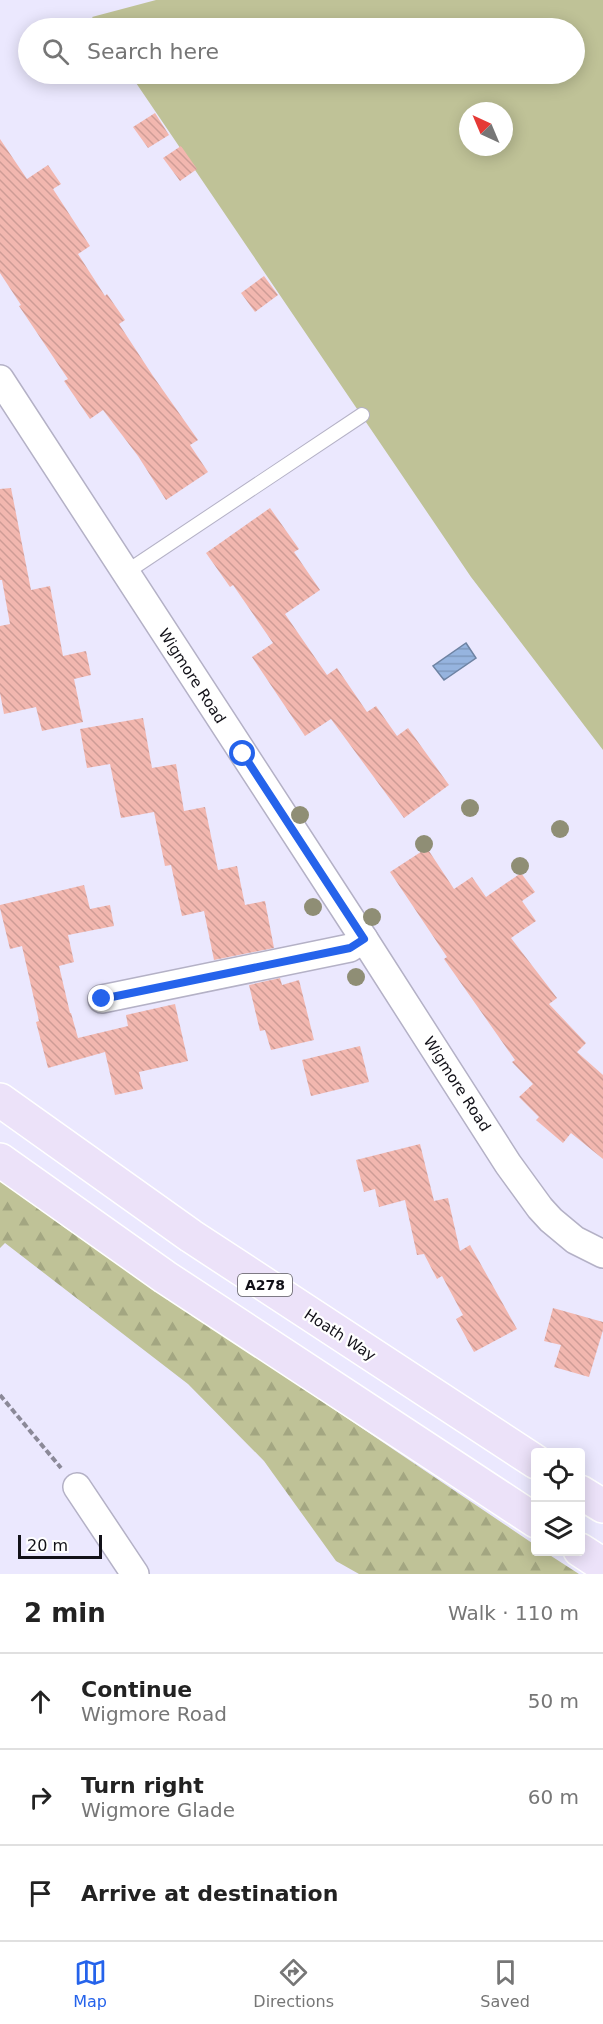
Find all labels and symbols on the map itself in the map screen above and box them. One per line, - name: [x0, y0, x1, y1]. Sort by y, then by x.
- north arrow: [459, 102, 513, 156]
- street label: Wigmore Road: [155, 625, 229, 727]
- route start: [229, 740, 255, 766]
- route end: [88, 985, 114, 1011]
- street label: Wigmore Road: [420, 1033, 494, 1135]
- road number: A278: [238, 1274, 292, 1296]
- street label: Hoath Way: [301, 1305, 379, 1365]
- scale bar: [18, 1532, 102, 1560]

